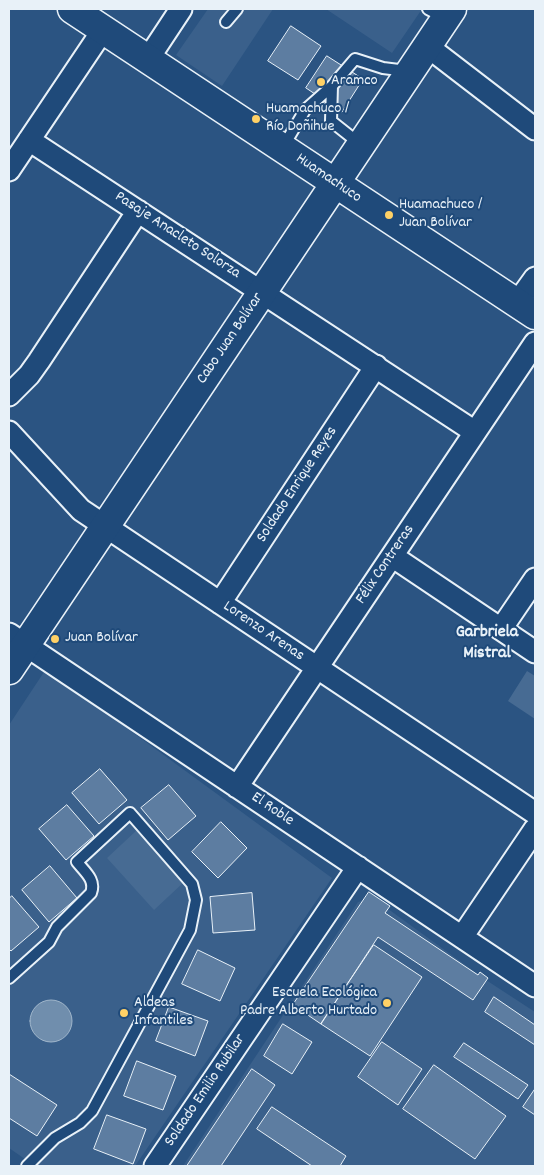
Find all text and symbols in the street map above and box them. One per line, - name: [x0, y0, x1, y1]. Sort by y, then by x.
- place label: Aramco: [331, 72, 378, 92]
- marker: Aramco: [315, 76, 327, 88]
- place label: Huamachuco / Río Doñihue: [266, 100, 350, 138]
- marker: Huamachuco / Río Doñihue: [250, 113, 262, 125]
- street label: Huamachuco: [291, 150, 365, 208]
- street label: Pasaje Anacleto Solorza: [110, 188, 244, 284]
- place label: Huamachuco / Juan Bolívar: [399, 196, 483, 234]
- marker: Huamachuco / Juan Bolívar: [383, 209, 395, 221]
- street label: Cabo Juan Bolívar: [193, 290, 269, 388]
- street label: Soldado Enrique Reyes: [253, 423, 343, 547]
- street label: Félix Contreras: [352, 522, 420, 608]
- street label: Lorenzo Arenas: [219, 598, 307, 666]
- district label: Garbriela Mistral: [456, 623, 518, 666]
- place label: Juan Bolívar: [65, 629, 138, 649]
- marker: Juan Bolívar: [49, 633, 61, 645]
- street label: El Roble: [247, 789, 297, 831]
- place label: Escuela Ecológica Padre Alberto Hurtado: [240, 984, 377, 1022]
- place label: Aldeas Infantiles: [134, 994, 193, 1032]
- marker: Escuela Ecológica Padre Alberto Hurtado: [381, 997, 393, 1009]
- marker: Aldeas Infantiles: [118, 1007, 130, 1019]
- street label: Soldado Emilio Rubilar: [161, 1031, 251, 1151]

